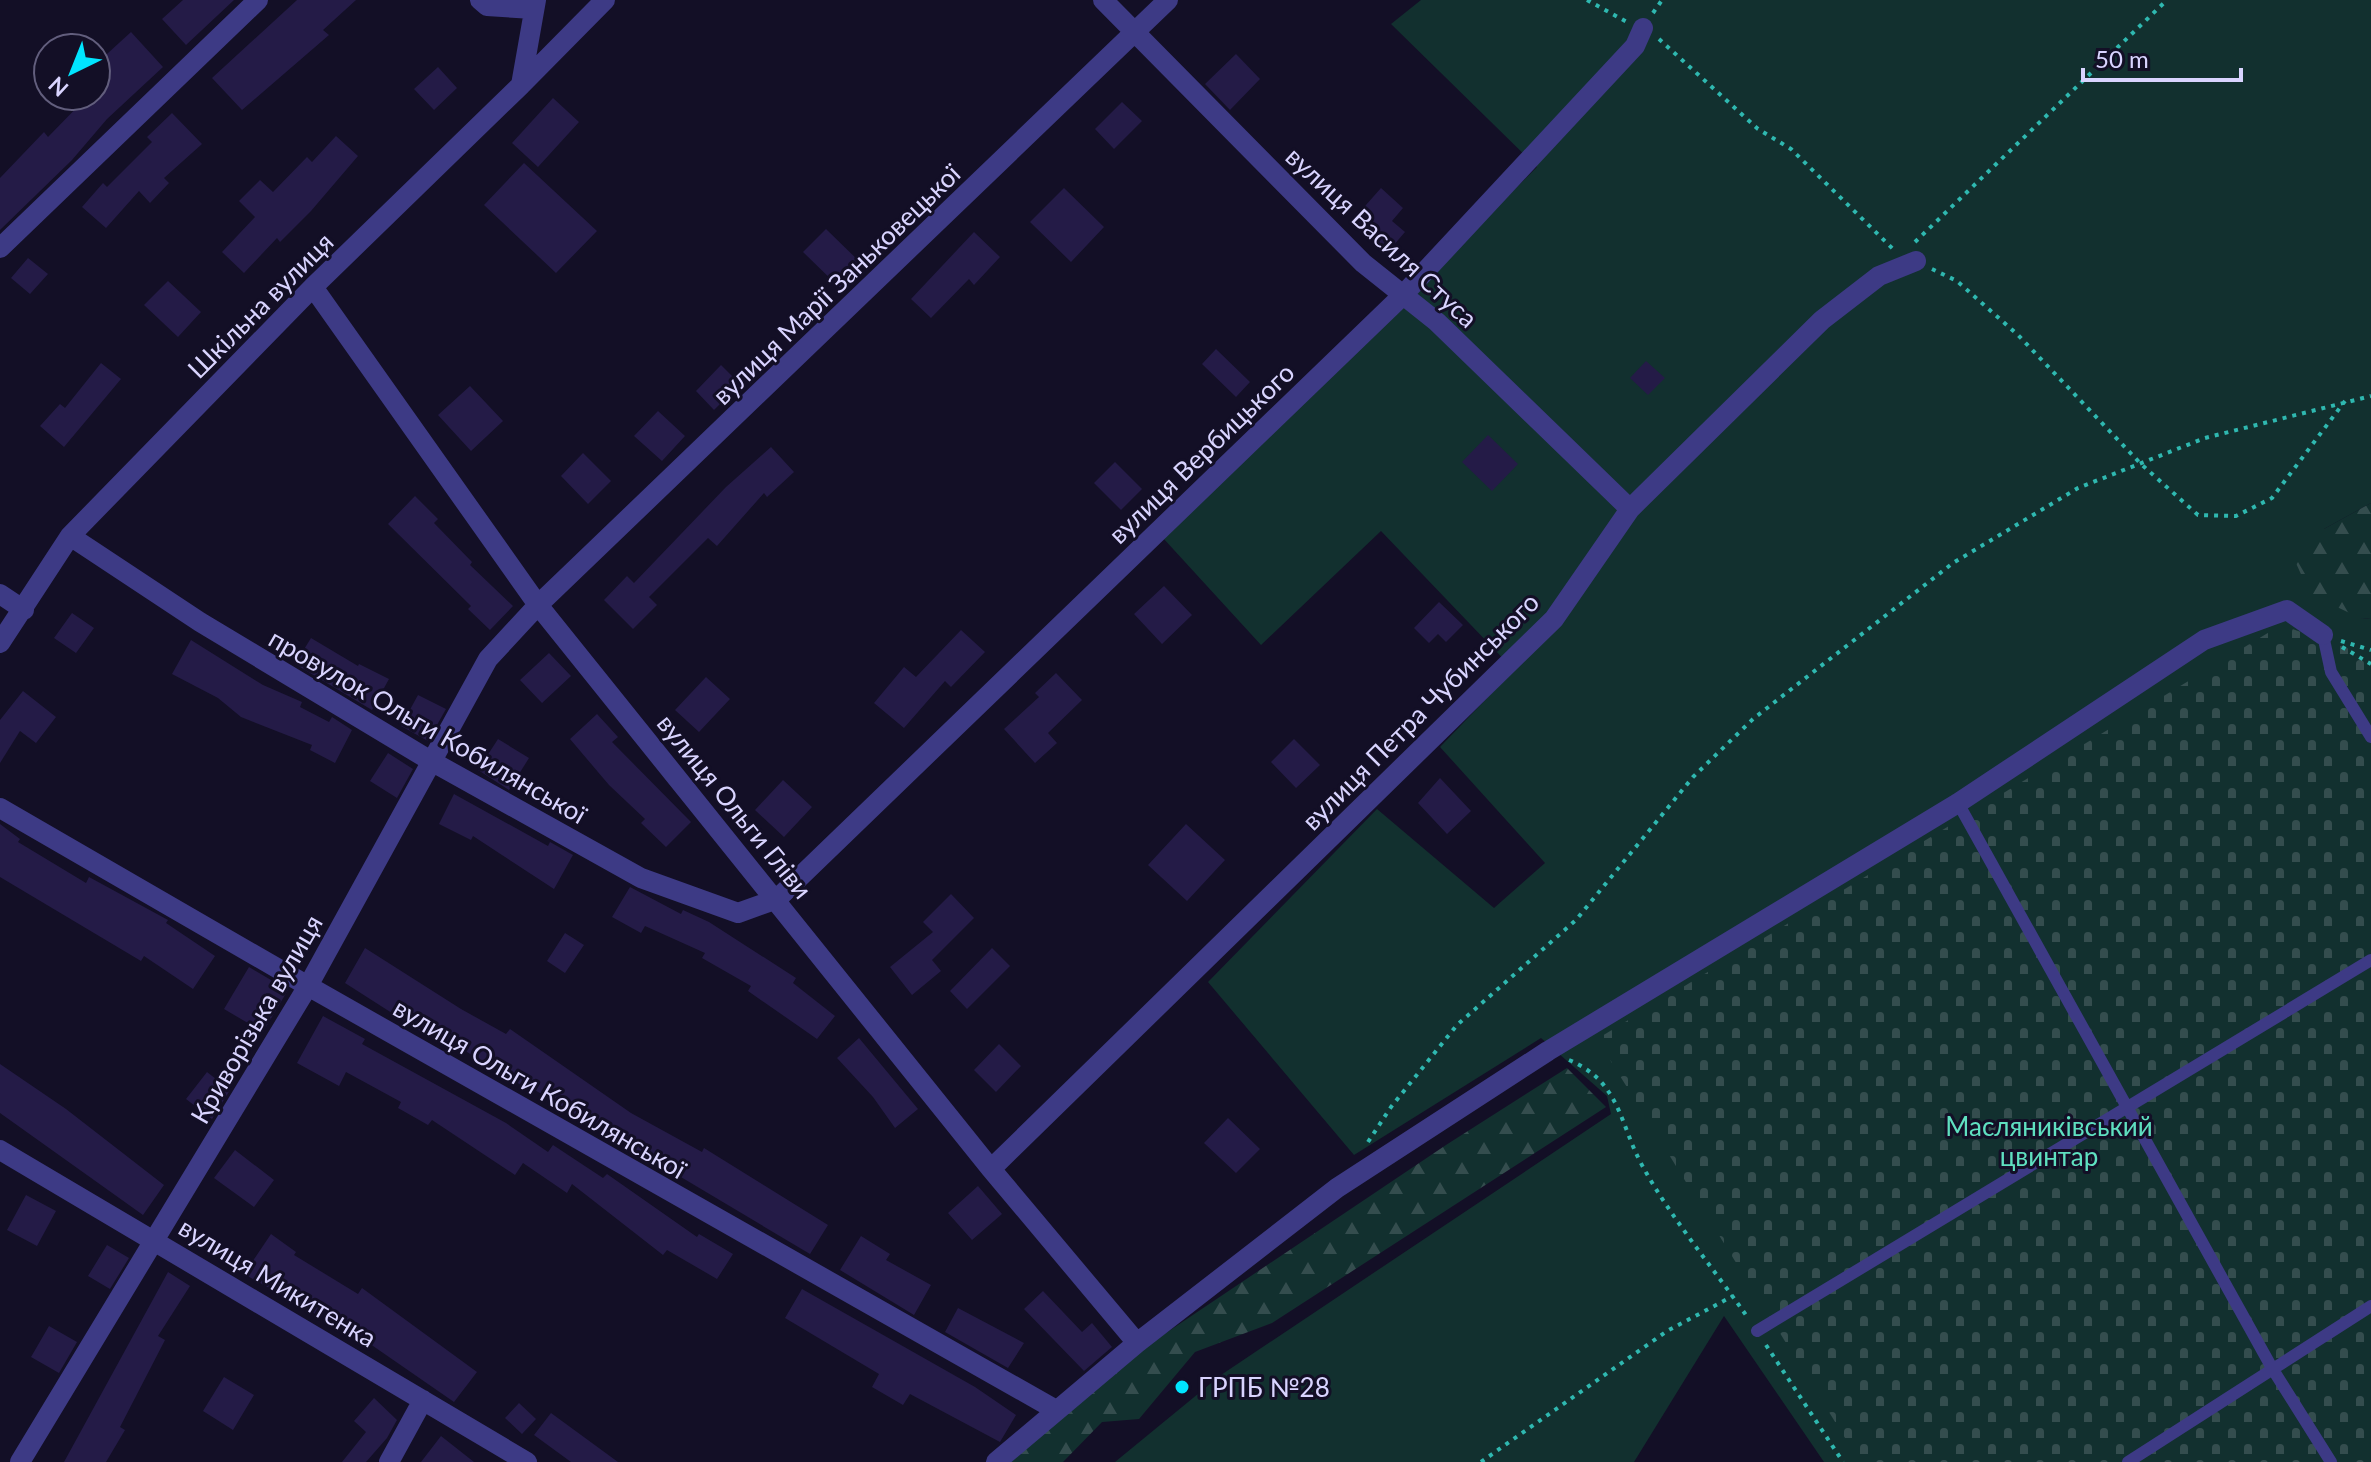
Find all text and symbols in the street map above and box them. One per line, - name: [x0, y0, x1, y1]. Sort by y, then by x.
- north arrow: [32, 32, 112, 112]
- scale bar: [2083, 32, 2241, 82]
- text: 50 m: [2095, 44, 2149, 73]
- text: N: [43, 71, 73, 103]
- street label: вулиця Василя Стуса: [1280, 140, 1484, 334]
- street label: вулиця Марії Заньковецької: [706, 157, 967, 411]
- street label: Шкільна вулиця: [181, 226, 339, 384]
- street label: вулиця Вербицького: [1101, 356, 1301, 550]
- street label: вулиця Петра Чубинського: [1295, 586, 1545, 836]
- street label: провулок Ольги Кобилянської: [264, 622, 593, 831]
- street label: вулиця Ольги Гліви: [651, 707, 819, 905]
- street label: Криворізька вулиця: [183, 909, 329, 1129]
- street label: вулиця Ольги Кобилянської: [388, 991, 693, 1185]
- park label: Масляниківський цвинтар: [1945, 1110, 2153, 1172]
- street label: вулиця Микитенка: [173, 1210, 383, 1354]
- place label: ГРПБ №28: [1198, 1371, 1330, 1403]
- marker: ГРПБ №28: [1173, 1378, 1191, 1396]

